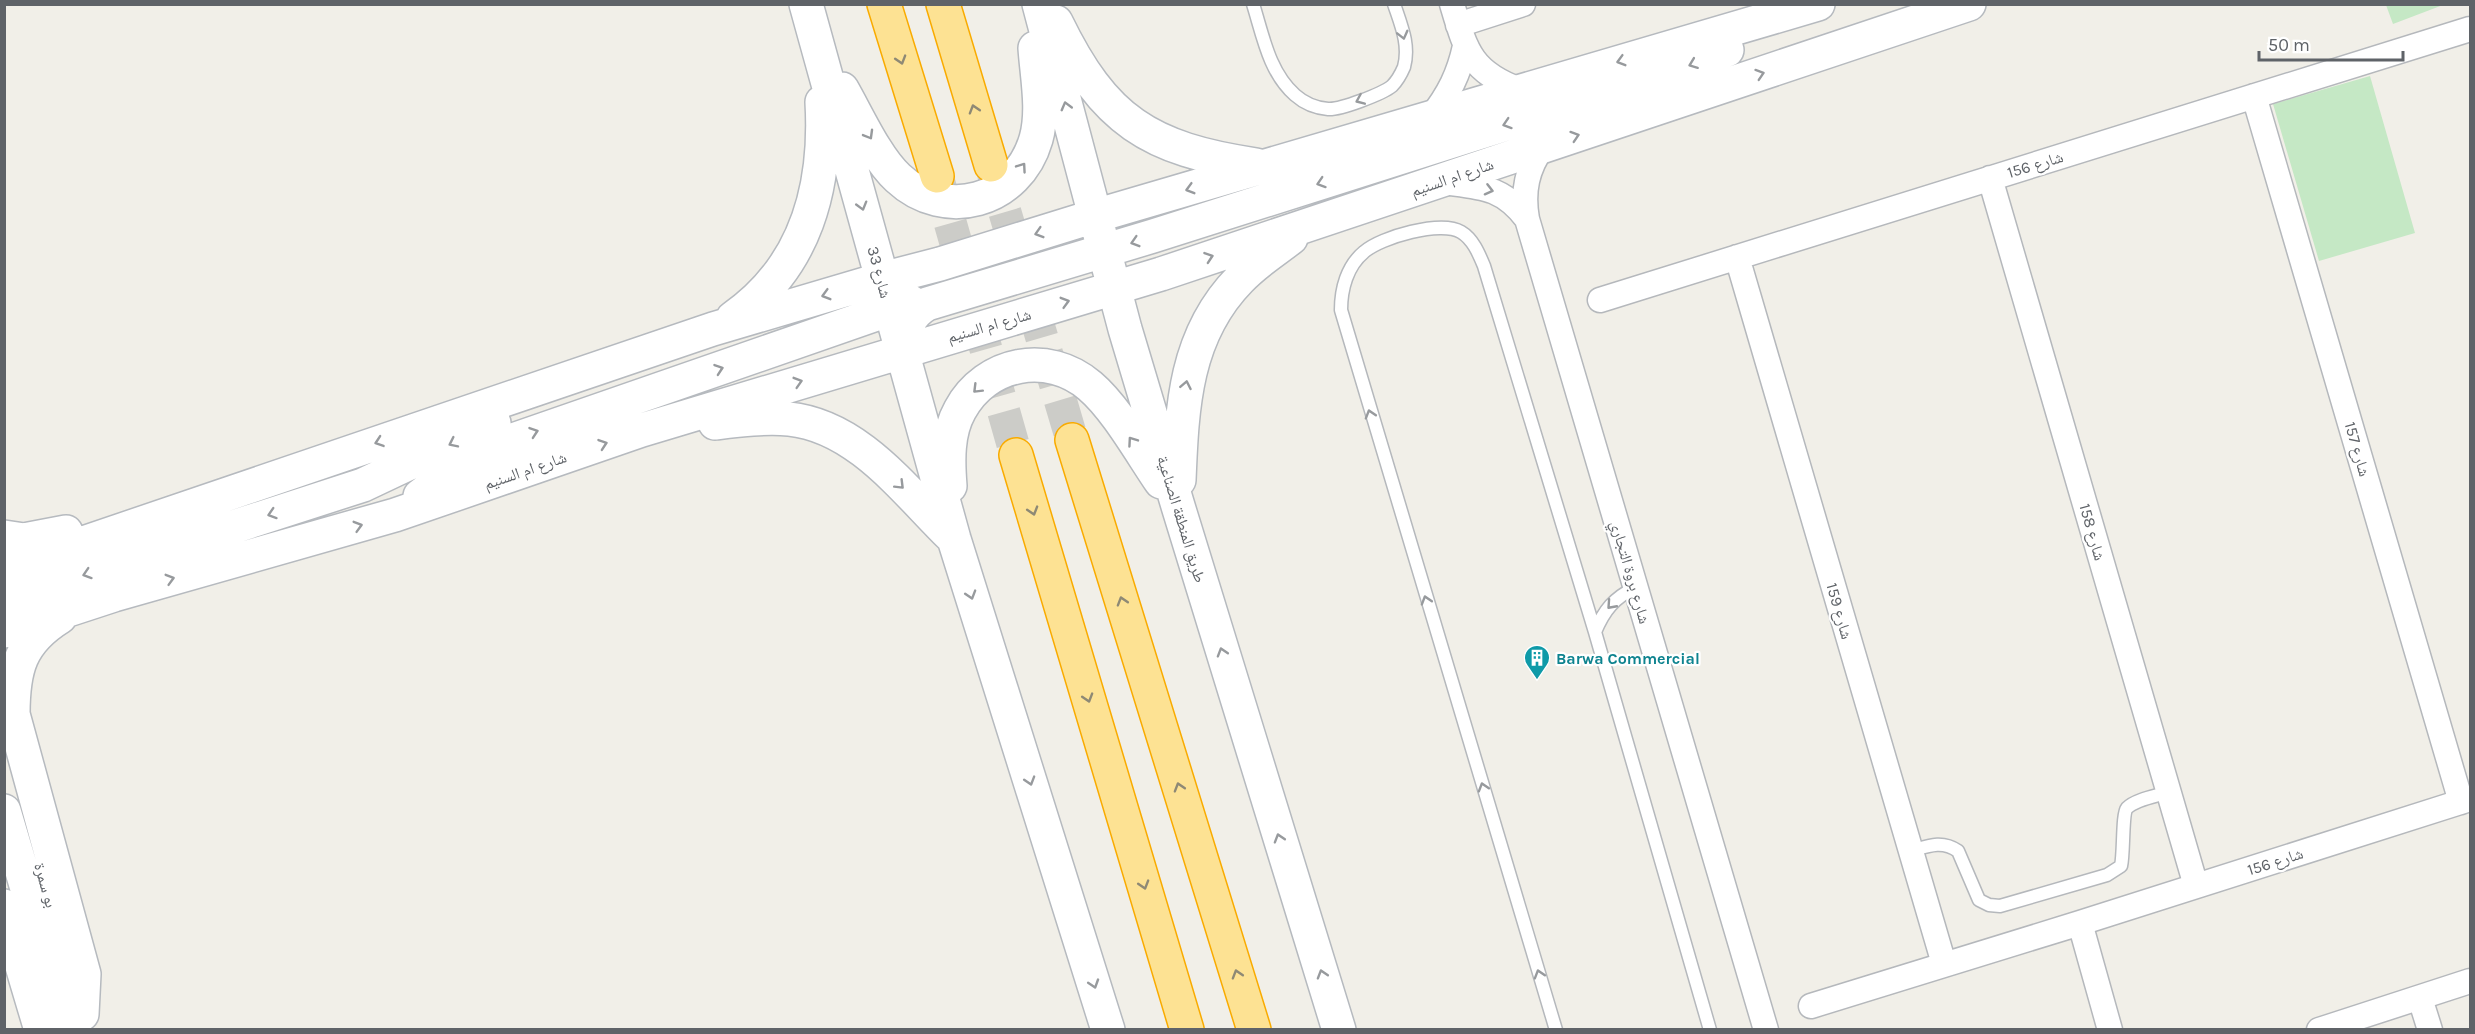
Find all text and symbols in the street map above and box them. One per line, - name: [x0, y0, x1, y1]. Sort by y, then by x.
- scale bar: [2259, 24, 2403, 62]
- one-way arrow: [1396, 30, 1409, 40]
- text: 50 m: [2268, 34, 2310, 56]
- one-way arrow: [894, 54, 906, 65]
- one-way arrow: [1616, 54, 1626, 66]
- one-way arrow: [1688, 57, 1699, 69]
- one-way arrow: [1754, 69, 1765, 81]
- one-way arrow: [1355, 93, 1366, 105]
- one-way arrow: [1060, 102, 1073, 112]
- one-way arrow: [969, 104, 981, 115]
- one-way arrow: [1502, 117, 1513, 129]
- one-way arrow: [862, 129, 873, 139]
- one-way arrow: [1569, 130, 1580, 143]
- street label: شارع 156: [2005, 147, 2066, 183]
- street label: شارع ام السنيم: [1408, 154, 1496, 201]
- one-way arrow: [1015, 162, 1026, 173]
- one-way arrow: [1316, 176, 1327, 188]
- one-way arrow: [1185, 182, 1196, 194]
- one-way arrow: [1483, 183, 1494, 195]
- one-way arrow: [855, 200, 867, 211]
- one-way arrow: [1034, 226, 1045, 239]
- one-way arrow: [1130, 235, 1141, 247]
- street label: شارع 33: [862, 244, 896, 301]
- one-way arrow: [1203, 252, 1214, 265]
- one-way arrow: [821, 288, 832, 300]
- one-way arrow: [1059, 297, 1070, 309]
- street label: شارع ام السنيم: [945, 304, 1034, 347]
- one-way arrow: [713, 363, 724, 376]
- one-way arrow: [792, 377, 803, 389]
- one-way arrow: [1179, 380, 1192, 390]
- one-way arrow: [973, 382, 983, 393]
- one-way arrow: [1365, 409, 1377, 419]
- street label: شارع 157: [2340, 420, 2374, 479]
- one-way arrow: [528, 427, 539, 440]
- one-way arrow: [374, 435, 385, 448]
- one-way arrow: [449, 435, 460, 447]
- one-way arrow: [1128, 436, 1139, 447]
- one-way arrow: [597, 438, 608, 451]
- street label: شارع ام السنيم: [481, 447, 569, 494]
- street label: طريق المنطقة الصناعية: [1152, 453, 1210, 585]
- one-way arrow: [892, 478, 903, 489]
- street label: شارع 158: [2074, 501, 2110, 563]
- one-way arrow: [1026, 505, 1038, 516]
- one-way arrow: [267, 507, 278, 519]
- street label: شارع بروة التجاري: [1604, 518, 1654, 627]
- one-way arrow: [352, 521, 363, 533]
- one-way arrow: [82, 567, 93, 579]
- one-way arrow: [165, 574, 175, 586]
- street label: شارع 159: [1821, 581, 1857, 642]
- one-way arrow: [964, 589, 976, 600]
- one-way arrow: [1421, 595, 1433, 606]
- one-way arrow: [1117, 596, 1129, 607]
- one-way arrow: [1607, 598, 1618, 609]
- building icon: Barwa Commercial: [1522, 643, 1552, 681]
- one-way arrow: [1217, 647, 1229, 658]
- place label: Barwa Commercial: [1556, 649, 1700, 668]
- one-way arrow: [1081, 692, 1093, 703]
- one-way arrow: [1022, 775, 1035, 786]
- one-way arrow: [1174, 782, 1186, 793]
- one-way arrow: [1478, 782, 1490, 793]
- one-way arrow: [1274, 833, 1287, 844]
- street label: شارع 156: [2245, 844, 2306, 880]
- street label: بو سمرة: [30, 860, 61, 910]
- one-way arrow: [1137, 879, 1149, 890]
- one-way arrow: [1231, 969, 1244, 980]
- one-way arrow: [1316, 969, 1329, 980]
- one-way arrow: [1534, 969, 1546, 979]
- one-way arrow: [1086, 978, 1099, 989]

